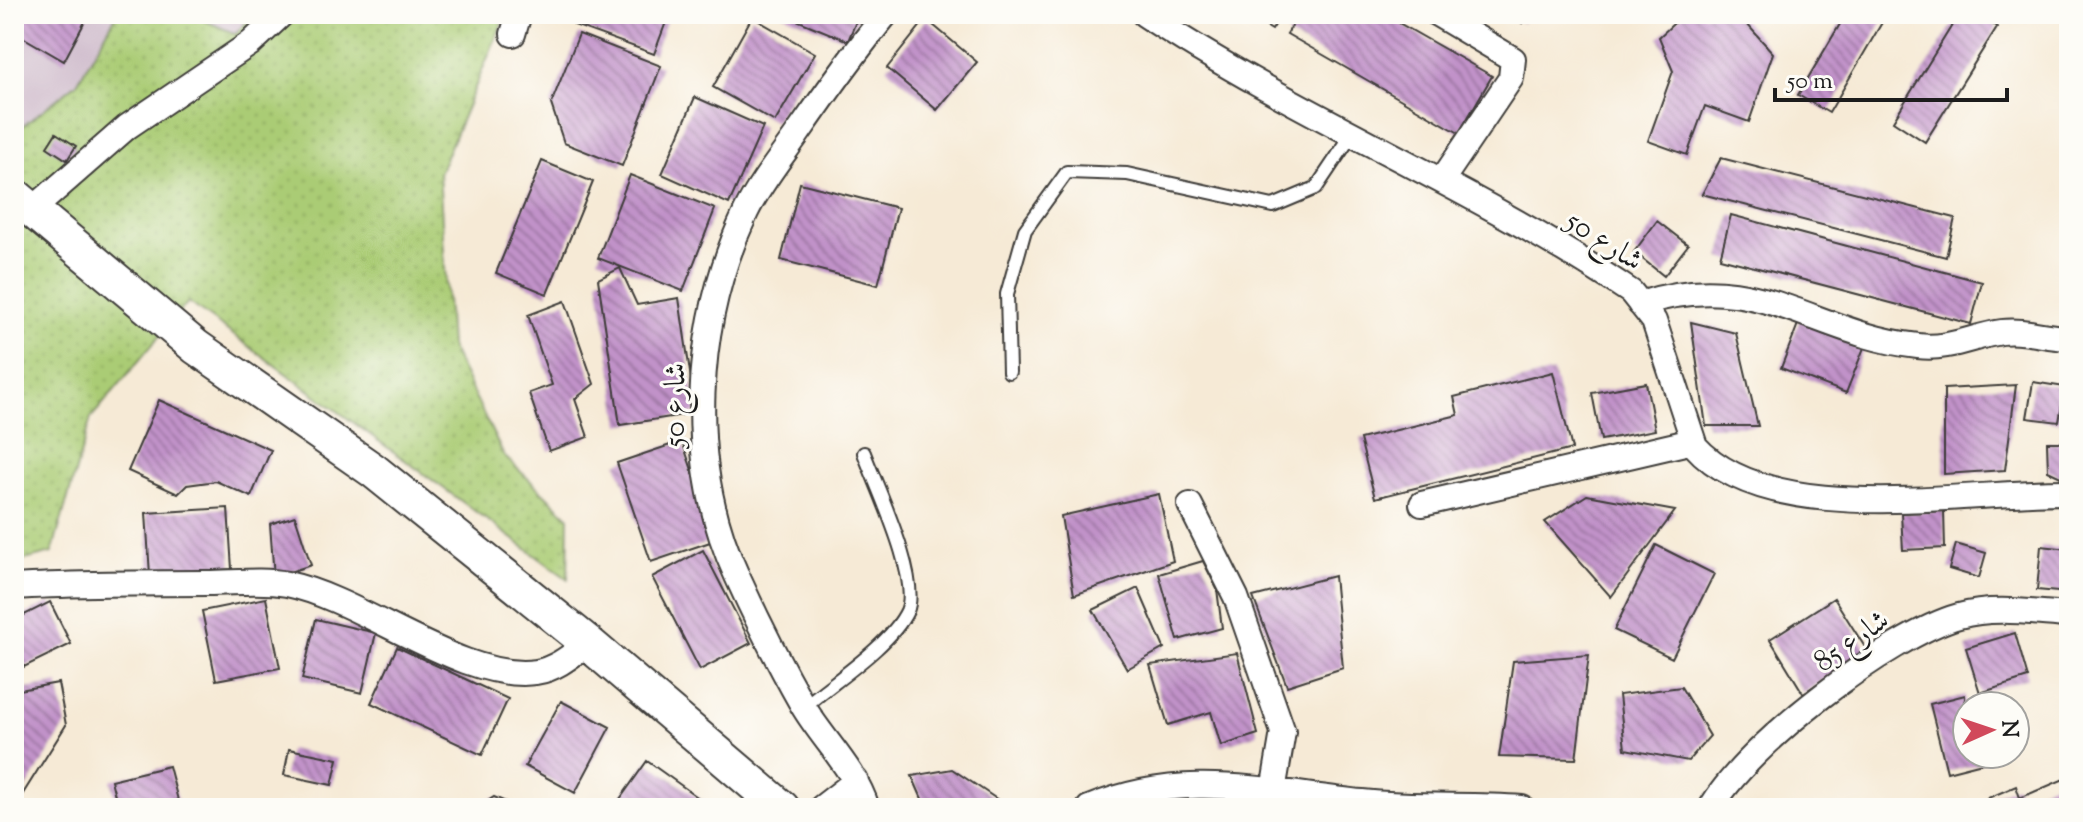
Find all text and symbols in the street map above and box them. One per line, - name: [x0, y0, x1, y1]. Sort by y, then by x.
- scale bar: [1775, 52, 2007, 102]
- text: 50 m: [1785, 65, 1833, 99]
- street label: شارع 50: [1554, 200, 1651, 284]
- street label: شارع 50: [654, 362, 700, 450]
- street label: شارع 85: [1806, 600, 1900, 684]
- north arrow: [1951, 690, 2031, 770]
- text: N: [1992, 720, 2024, 739]

